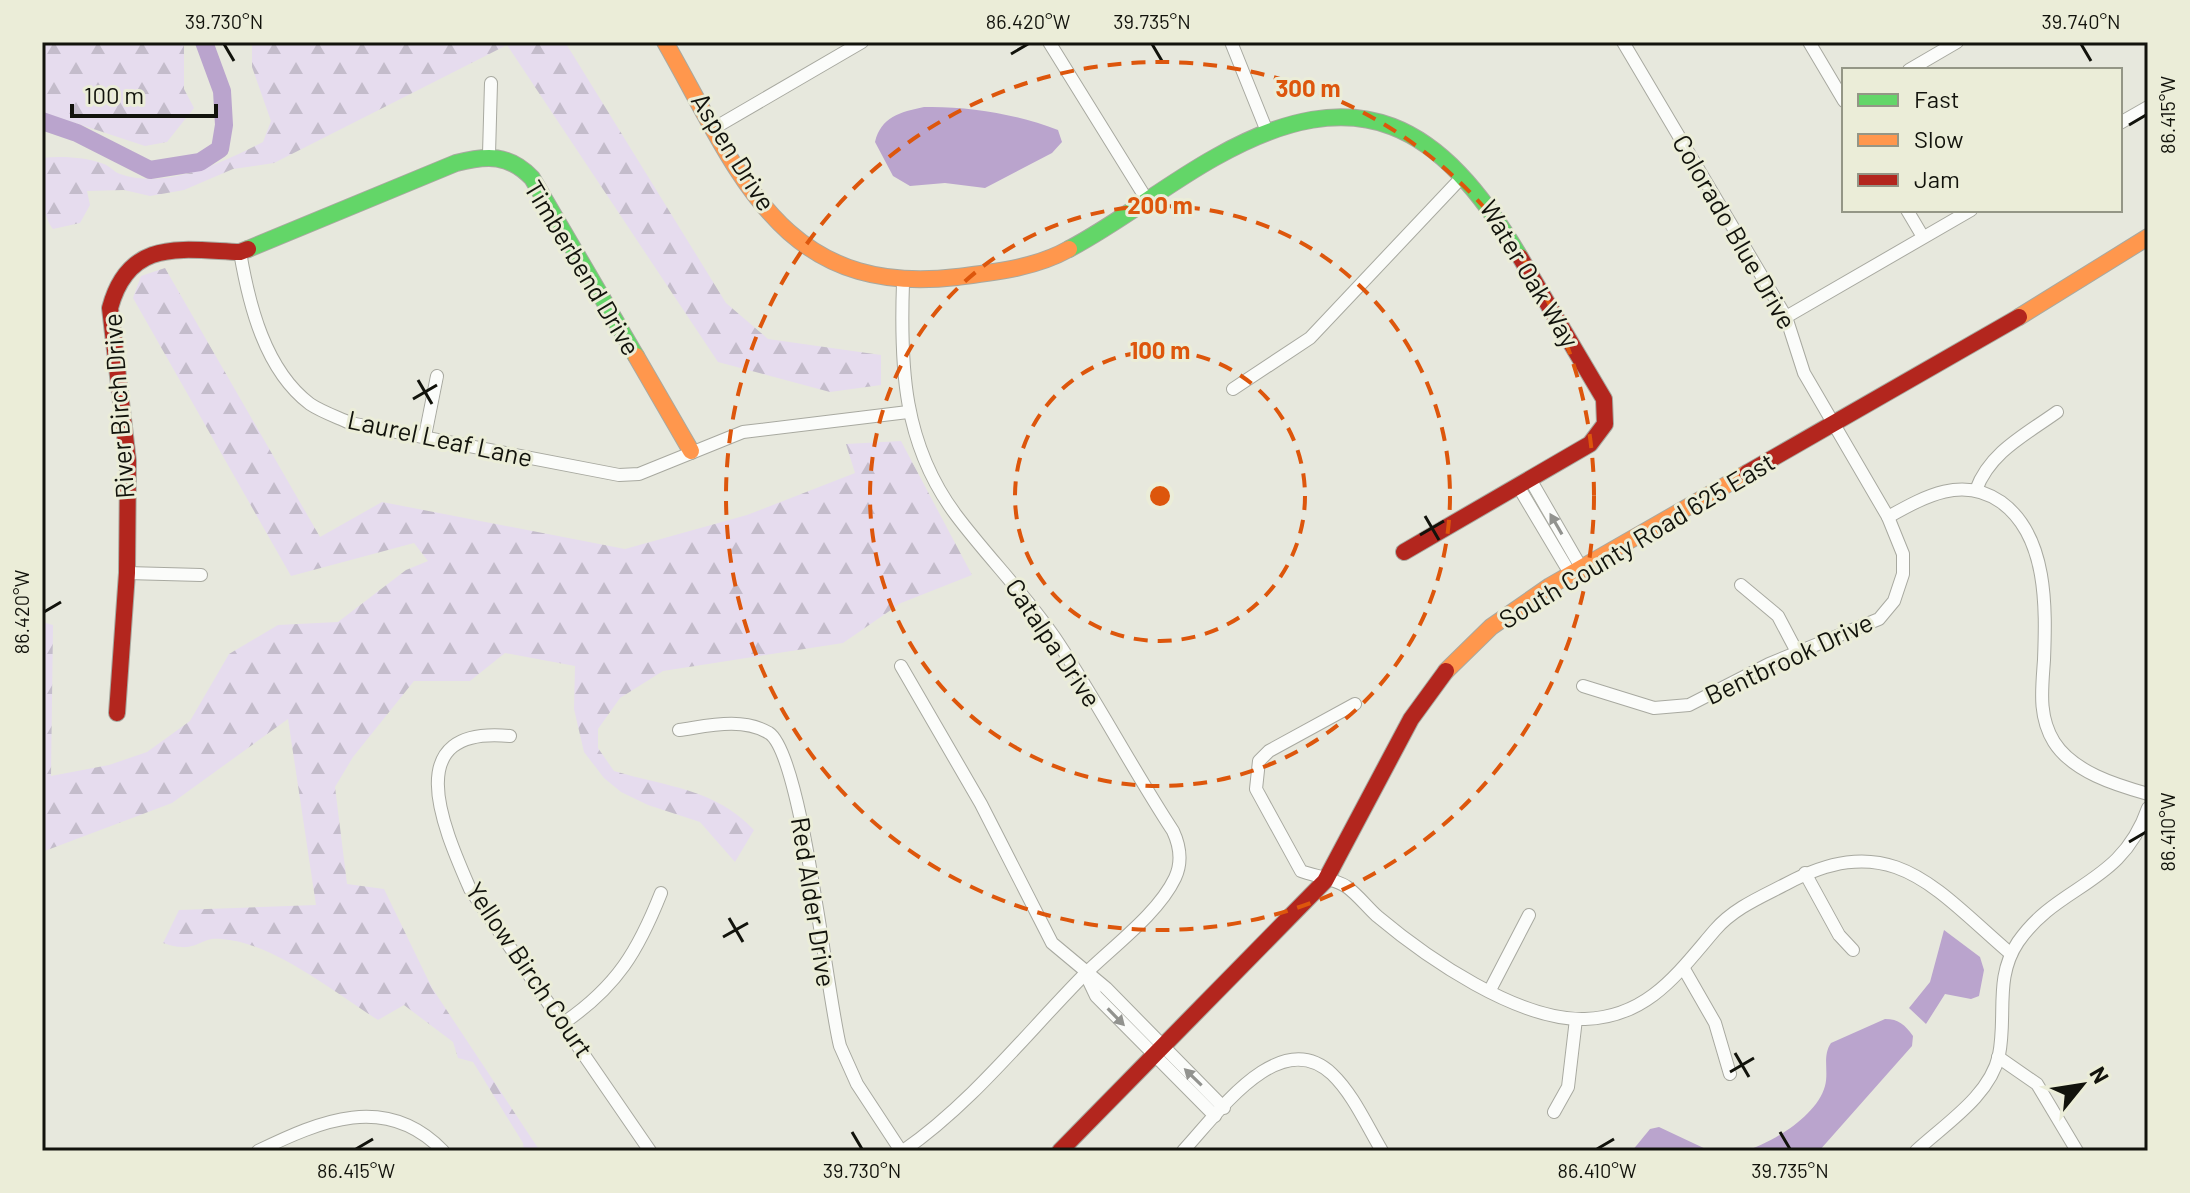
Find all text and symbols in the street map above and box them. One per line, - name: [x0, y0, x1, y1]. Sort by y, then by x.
- text: 39.730°N: [185, 9, 263, 33]
- text: 86.420°W: [986, 9, 1071, 33]
- text: 39.735°N: [1113, 9, 1191, 33]
- text: 39.740°N: [2041, 9, 2121, 33]
- scale bar: [72, 68, 216, 118]
- legend: [1842, 68, 2122, 212]
- text: 300 m: [1275, 73, 1341, 102]
- text: 86.415°W: [2155, 76, 2179, 154]
- text: 100 m: [84, 80, 144, 109]
- text: Fast: [1914, 84, 1959, 113]
- street label: Aspen Drive: [686, 86, 783, 216]
- text: Slow: [1914, 124, 1963, 153]
- street label: Colorado Blue Drive: [1667, 128, 1804, 334]
- text: Jam: [1914, 164, 1960, 193]
- street label: Timberbend Drive: [519, 174, 648, 360]
- text: 200 m: [1127, 190, 1193, 219]
- street label: Water Oak Way: [1474, 194, 1586, 353]
- street label: River Birch Drive: [96, 312, 139, 500]
- text: 100 m: [1130, 335, 1190, 364]
- street label: Laurel Leaf Lane: [345, 403, 536, 472]
- street label: South County Road 625 East: [1493, 445, 1780, 634]
- centre of rings: [1146, 482, 1174, 510]
- one-way arrow: [1549, 513, 1563, 535]
- text: 86.420°W: [9, 569, 33, 654]
- street label: Catalpa Drive: [1000, 572, 1109, 712]
- street label: Bentbrook Drive: [1699, 605, 1877, 710]
- text: 86.410°W: [2155, 792, 2179, 871]
- street label: Red Alder Drive: [786, 815, 843, 989]
- street label: Yellow Birch Court: [460, 876, 600, 1063]
- one-way arrow: [1106, 1007, 1124, 1026]
- north arrow: [2042, 1045, 2122, 1125]
- text: N: [2085, 1062, 2115, 1087]
- one-way arrow: [1184, 1068, 1203, 1087]
- text: 86.415°W: [317, 1158, 395, 1182]
- text: 39.730°N: [823, 1158, 901, 1182]
- text: 86.410°W: [1558, 1158, 1637, 1182]
- text: 39.735°N: [1751, 1158, 1829, 1182]

